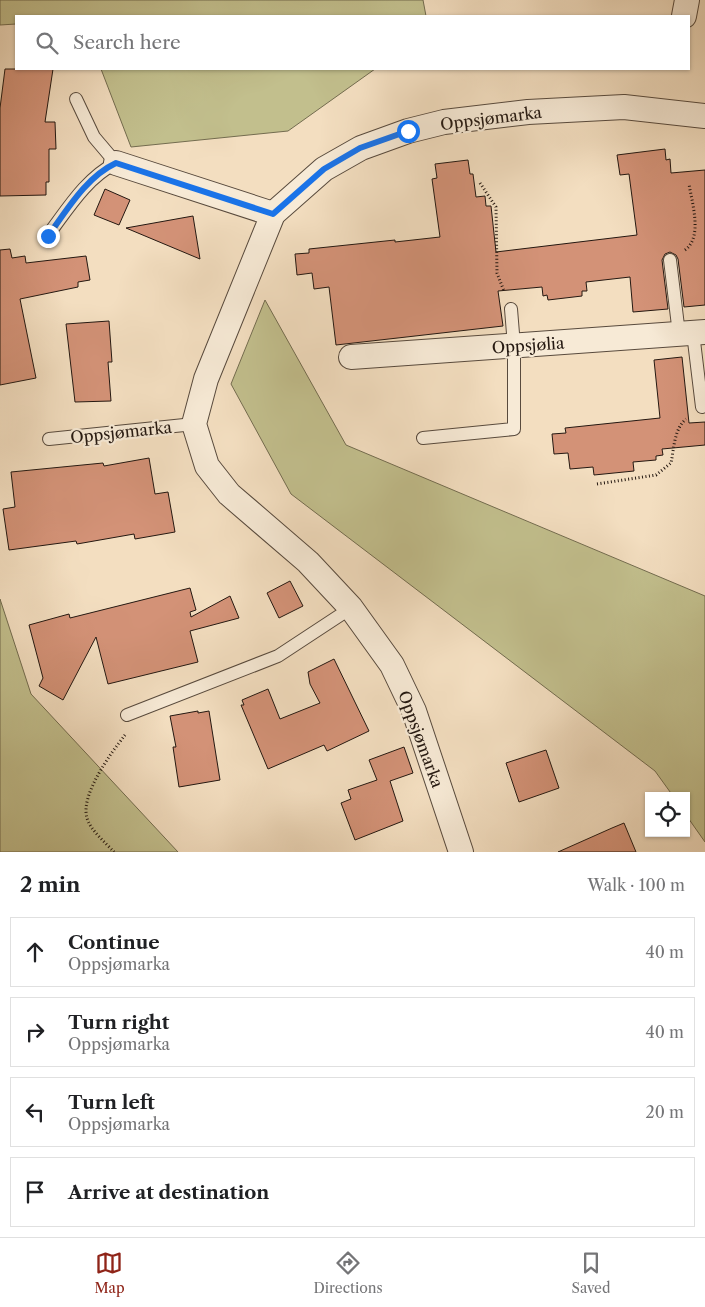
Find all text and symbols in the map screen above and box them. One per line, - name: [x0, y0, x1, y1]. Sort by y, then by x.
- search box: [15, 15, 690, 70]
- icon: search: [33, 29, 61, 57]
- text: Search here: [73, 31, 181, 54]
- street label: Oppsjømarka: [439, 102, 543, 134]
- route start: [397, 120, 420, 143]
- route end: [37, 225, 60, 248]
- street label: Oppsjølia: [491, 332, 565, 358]
- street label: Oppsjømarka: [69, 417, 173, 447]
- street label: Oppsjømarka: [394, 688, 448, 791]
- map controls: [645, 792, 690, 837]
- button: locate: [645, 792, 690, 837]
- text: 2 min: [20, 872, 80, 897]
- text: Walk · 100 m: [588, 875, 685, 895]
- text: Continue: [68, 931, 160, 954]
- icon: ahead: [21, 938, 49, 966]
- text: 40 m: [645, 942, 684, 962]
- text: Oppsjømarka: [68, 954, 170, 974]
- text: Turn right: [68, 1011, 169, 1034]
- icon: right: [21, 1018, 49, 1046]
- text: 40 m: [645, 1022, 684, 1042]
- text: Oppsjømarka: [68, 1034, 170, 1054]
- text: Turn left: [68, 1091, 155, 1114]
- icon: left: [21, 1098, 49, 1126]
- text: 20 m: [645, 1102, 684, 1122]
- text: Oppsjømarka: [68, 1114, 170, 1134]
- icon: arrive: [21, 1178, 49, 1206]
- text: Arrive at destination: [68, 1181, 269, 1204]
- tab: Map: [94, 1249, 125, 1297]
- tab: Directions: [313, 1249, 383, 1297]
- tab: Saved: [572, 1249, 610, 1297]

